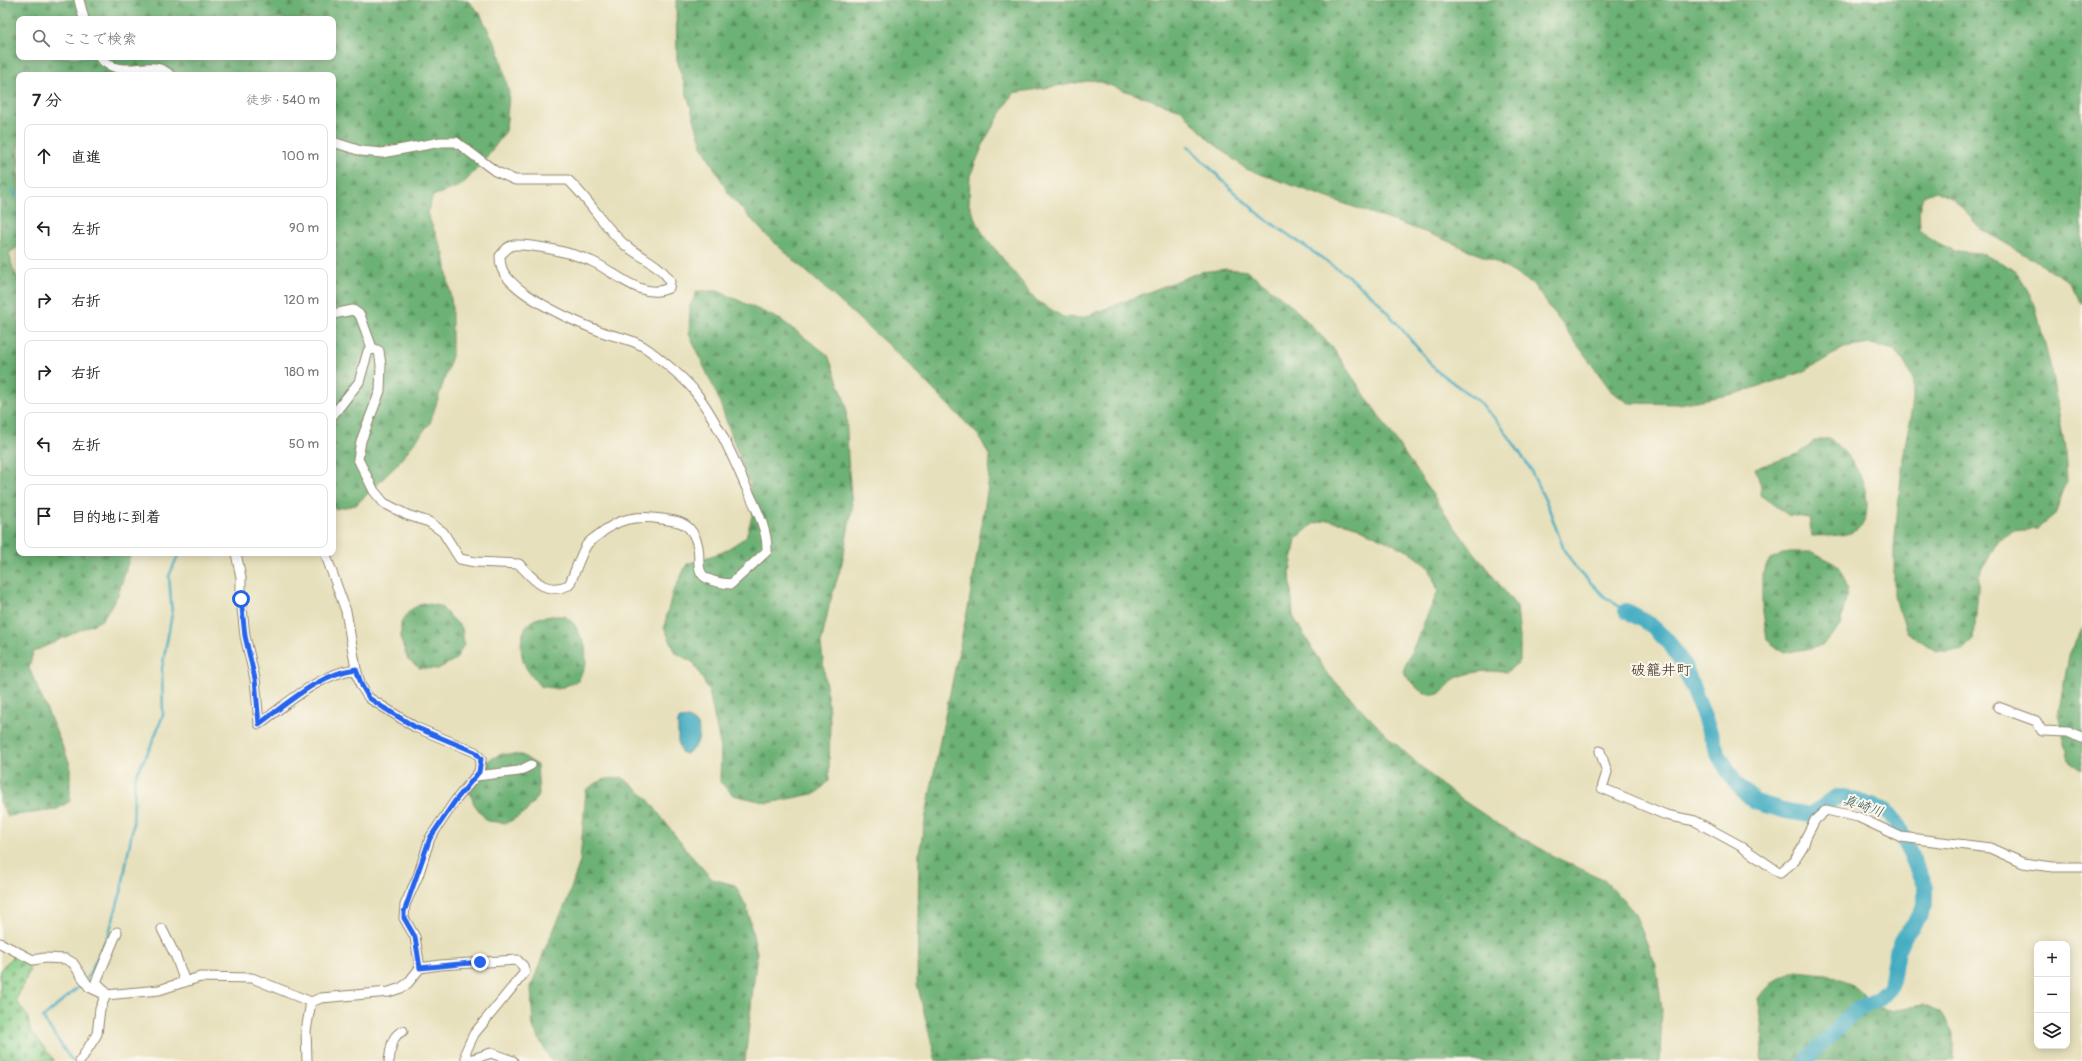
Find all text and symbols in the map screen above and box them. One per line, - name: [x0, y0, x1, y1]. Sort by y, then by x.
- search box: [16, 16, 336, 60]
- icon: search: [30, 27, 52, 49]
- text: ここで検索: [62, 30, 137, 49]
- text: 7 分: [32, 90, 62, 111]
- text: 徒歩 · 540 m: [246, 92, 320, 108]
- icon: ahead: [33, 145, 55, 167]
- text: 直進: [71, 148, 101, 167]
- text: 100 m: [282, 148, 319, 164]
- icon: left: [33, 217, 55, 239]
- text: 左折: [71, 220, 101, 239]
- text: 90 m: [289, 220, 319, 236]
- icon: right: [33, 289, 55, 311]
- text: 右折: [71, 292, 101, 311]
- text: 120 m: [283, 292, 319, 308]
- icon: right: [33, 361, 55, 383]
- text: 右折: [71, 364, 101, 383]
- text: 180 m: [284, 364, 319, 380]
- icon: left: [33, 433, 55, 455]
- text: 左折: [71, 436, 101, 455]
- text: 50 m: [289, 436, 319, 452]
- icon: arrive: [33, 505, 55, 527]
- text: 目的地に到着: [71, 508, 161, 527]
- route start: [232, 590, 250, 608]
- district label: 破籠井町: [1631, 661, 1692, 680]
- water label: 真崎川: [1840, 791, 1886, 821]
- map controls: [2034, 941, 2070, 1049]
- button: +: [2034, 941, 2070, 977]
- route end: [471, 953, 489, 971]
- button: −: [2034, 977, 2070, 1013]
- button: layers: [2034, 1013, 2070, 1049]

